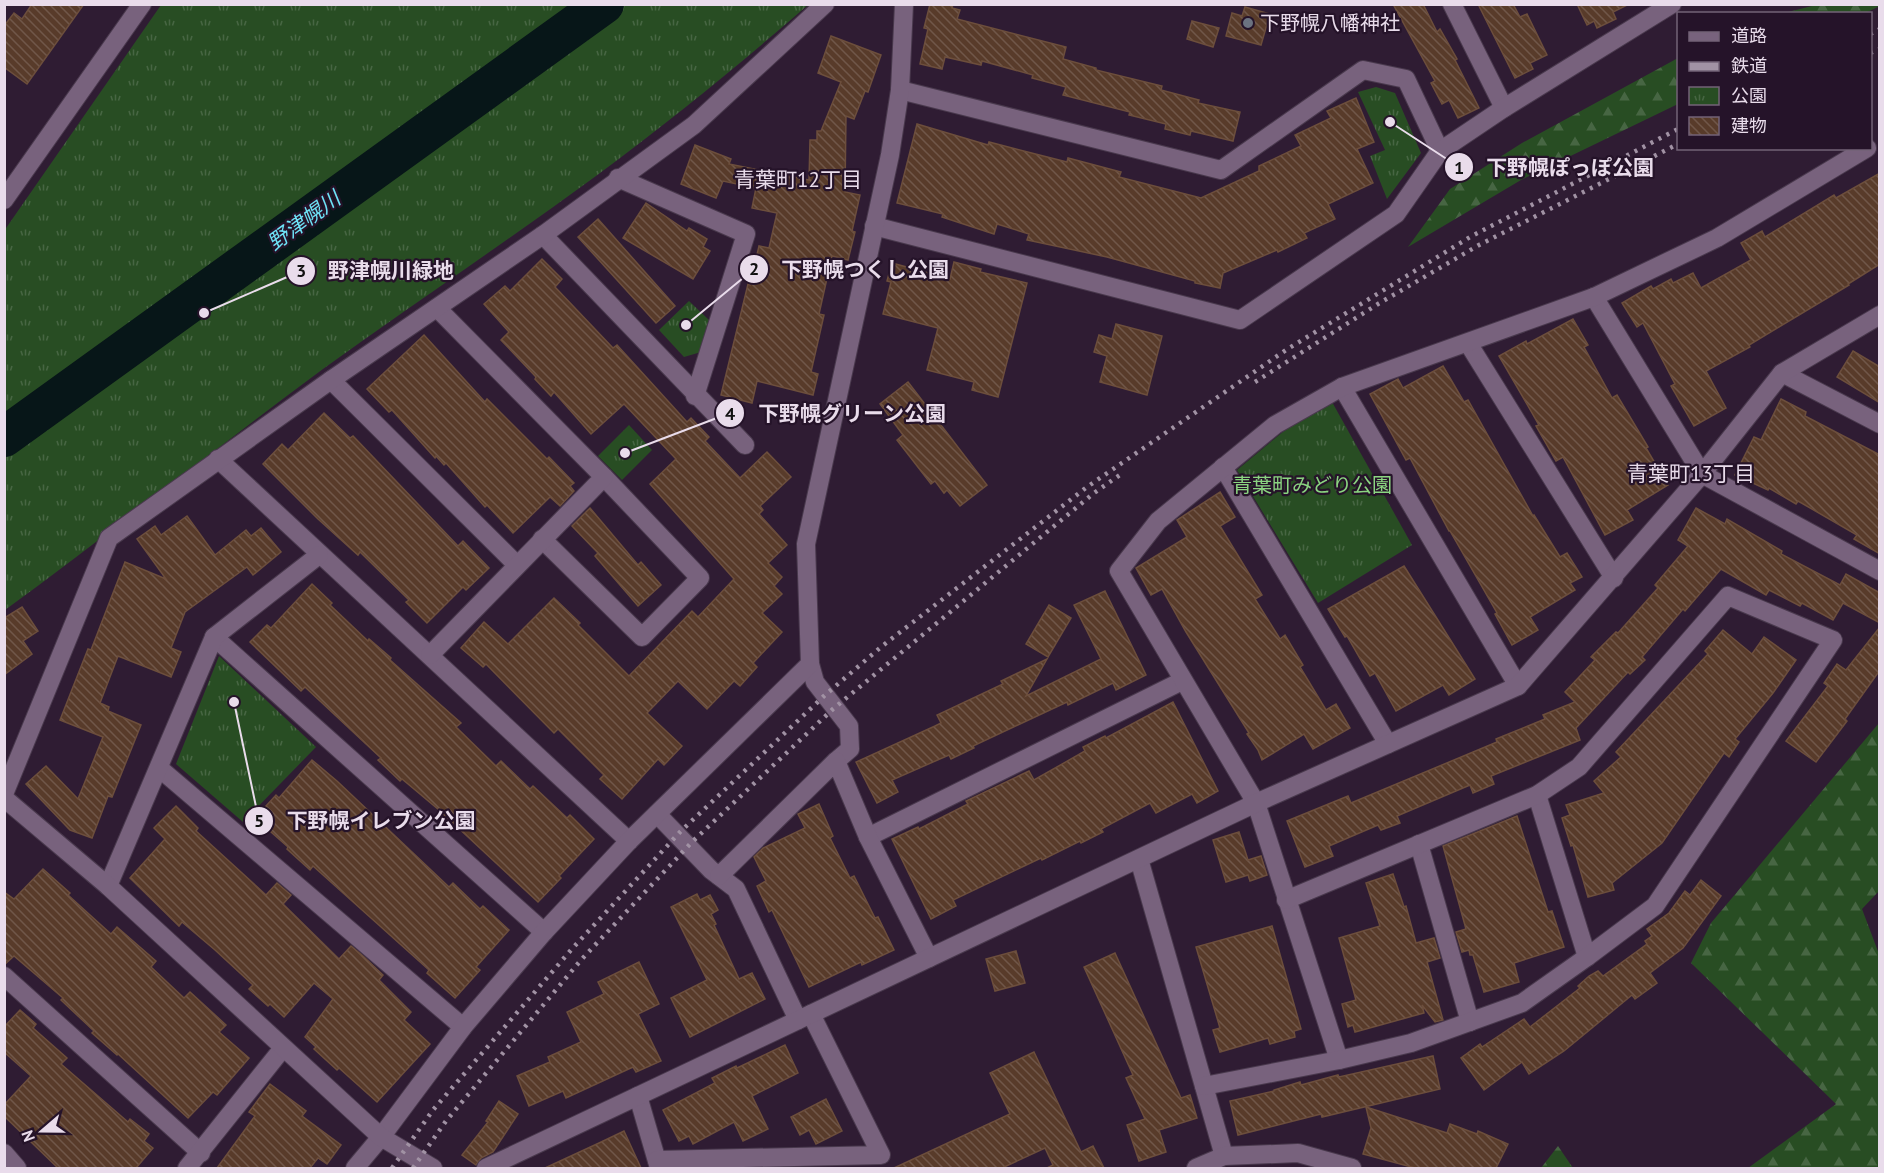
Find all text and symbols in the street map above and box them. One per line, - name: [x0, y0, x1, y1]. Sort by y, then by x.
- place label: 下野幌八幡神社: [1260, 10, 1400, 36]
- legend: [1677, 12, 1872, 150]
- marker: 下野幌八幡神社: [1241, 16, 1255, 30]
- text: 道路: [1731, 24, 1767, 47]
- text: 鉄道: [1731, 54, 1767, 77]
- text: 公園: [1731, 84, 1767, 107]
- text: 建物: [1731, 114, 1767, 137]
- callout: 下野幌ぽっぽ公園: [1444, 148, 1666, 187]
- text: 下野幌ぽっぽ公園: [1486, 154, 1654, 181]
- text: 1: [1454, 156, 1464, 179]
- district label: 青葉町12丁目: [734, 166, 862, 193]
- water label: 野津幌川: [262, 184, 347, 256]
- callout: 下野幌つくし公園: [739, 250, 961, 289]
- callout: 野津幌川緑地: [286, 251, 466, 290]
- text: 下野幌つくし公園: [781, 256, 949, 283]
- text: 野津幌川緑地: [328, 257, 454, 284]
- text: 2: [749, 257, 759, 280]
- text: 3: [296, 259, 306, 282]
- callout: 下野幌グリーン公園: [715, 394, 958, 433]
- text: 下野幌グリーン公園: [758, 400, 946, 427]
- text: 4: [725, 402, 735, 425]
- district label: 青葉町13丁目: [1627, 460, 1755, 487]
- park label: 青葉町みどり公園: [1232, 472, 1392, 498]
- callout: 下野幌イレブン公園: [244, 802, 487, 841]
- text: 下野幌イレブン公園: [287, 807, 476, 834]
- text: 5: [254, 809, 264, 832]
- north arrow: [12, 1101, 72, 1161]
- text: N: [17, 1128, 39, 1144]

